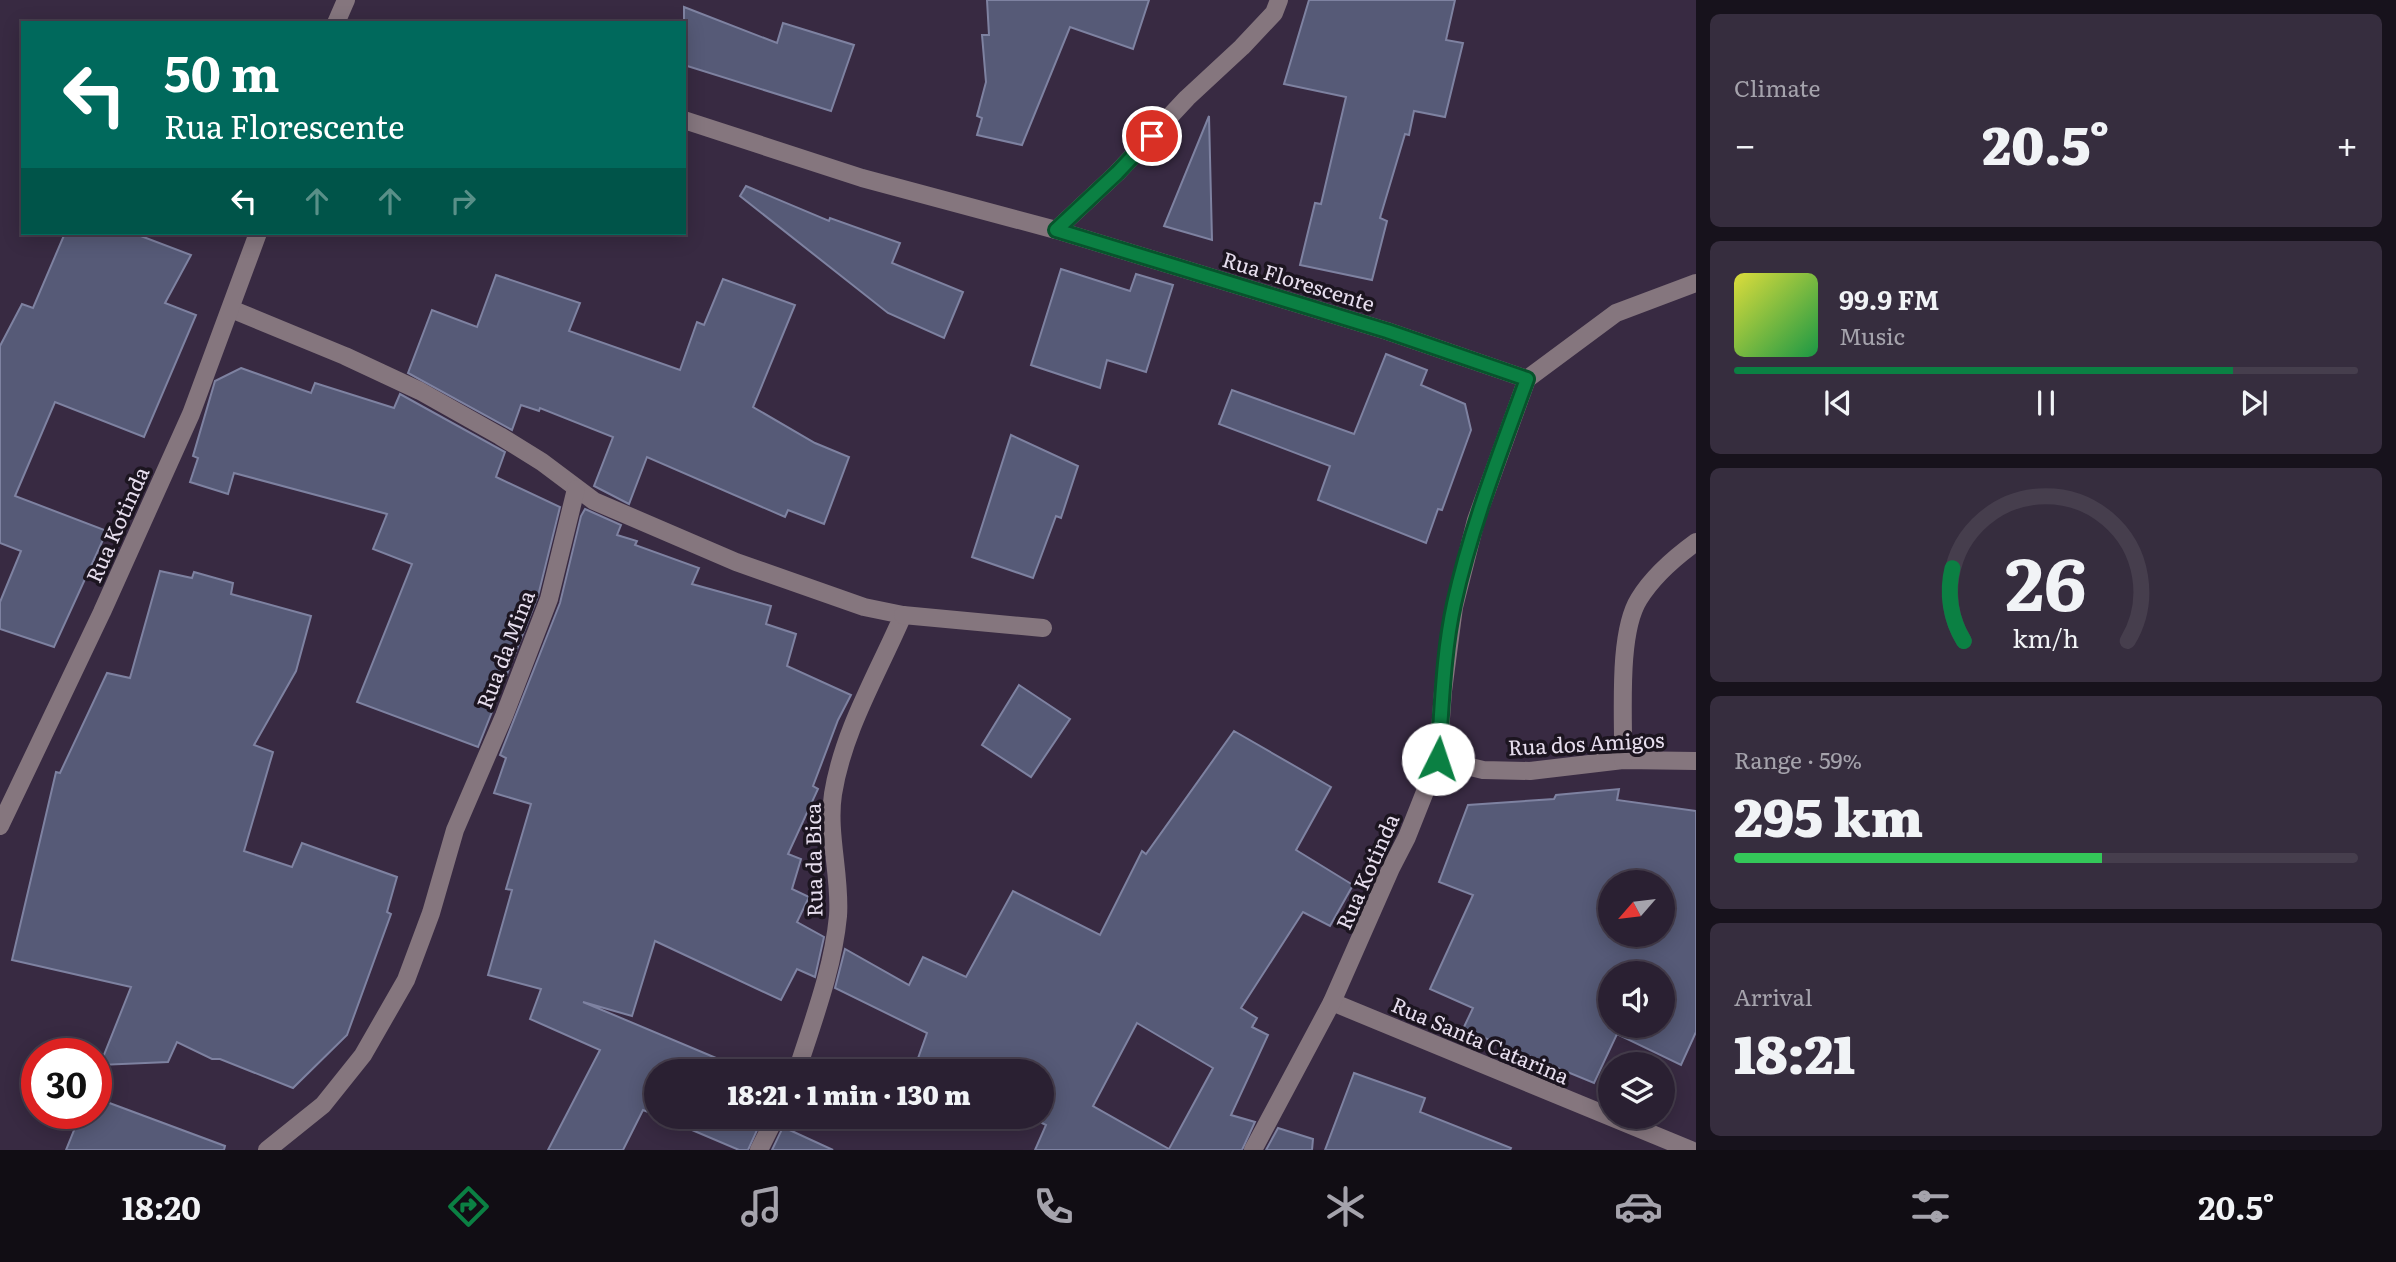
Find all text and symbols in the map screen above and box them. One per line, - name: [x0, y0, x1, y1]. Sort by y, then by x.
- text: 50 m: [164, 34, 280, 107]
- icon: left: [49, 49, 140, 140]
- text: Climate: [1734, 70, 1820, 104]
- text: Rua Florescente: [164, 101, 405, 149]
- text: 20.5°: [1982, 104, 2110, 181]
- pin: [1122, 106, 1182, 166]
- text: −: [1734, 114, 1756, 171]
- text: +: [2336, 114, 2358, 171]
- icon: arrive: [1133, 117, 1171, 155]
- icon: left: [225, 182, 263, 220]
- icon: ahead: [298, 182, 336, 220]
- icon: ahead: [371, 182, 409, 220]
- icon: right: [444, 182, 482, 220]
- street label: Rua Florescente: [1219, 242, 1379, 318]
- text: 99.9 FM: [1839, 279, 1940, 318]
- text: Music: [1839, 318, 1905, 352]
- icon: previous: [1819, 384, 1857, 422]
- icon: pause: [2027, 384, 2065, 422]
- icon: next: [2235, 384, 2273, 422]
- street label: Rua Kotinda: [77, 460, 156, 587]
- text: 26: [2005, 525, 2087, 633]
- street label: Rua da Mina: [467, 585, 541, 713]
- text: km/h: [2013, 619, 2079, 656]
- position arrow: [1401, 722, 1475, 796]
- street label: Rua dos Amigos: [1507, 722, 1665, 762]
- text: Range · 59%: [1734, 742, 1862, 776]
- text: 295 km: [1734, 776, 1923, 853]
- street label: Rua da Bica: [795, 802, 828, 917]
- street label: Rua Kotinda: [1327, 807, 1406, 934]
- north arrow: [1598, 870, 1675, 947]
- map controls: [1598, 870, 1675, 1129]
- button: sound: [1598, 961, 1675, 1038]
- text: Arrival: [1734, 979, 1813, 1013]
- street label: Rua Santa Catarina: [1387, 988, 1575, 1091]
- text: 18:21: [1734, 1013, 1855, 1090]
- speed limit sign: 30: [21, 1038, 112, 1129]
- button: layers: [1598, 1052, 1675, 1129]
- text: 18:21 · 1 min · 130 m: [728, 1074, 970, 1113]
- text: 18:20: [122, 1182, 201, 1230]
- icon: directions: [444, 1182, 493, 1231]
- icon: music: [737, 1182, 786, 1231]
- icon: phone: [1029, 1182, 1078, 1231]
- icon: climate: [1321, 1182, 1370, 1231]
- icon: car: [1614, 1182, 1663, 1231]
- icon: filters: [1906, 1182, 1955, 1231]
- text: 20.5°: [2198, 1182, 2274, 1230]

